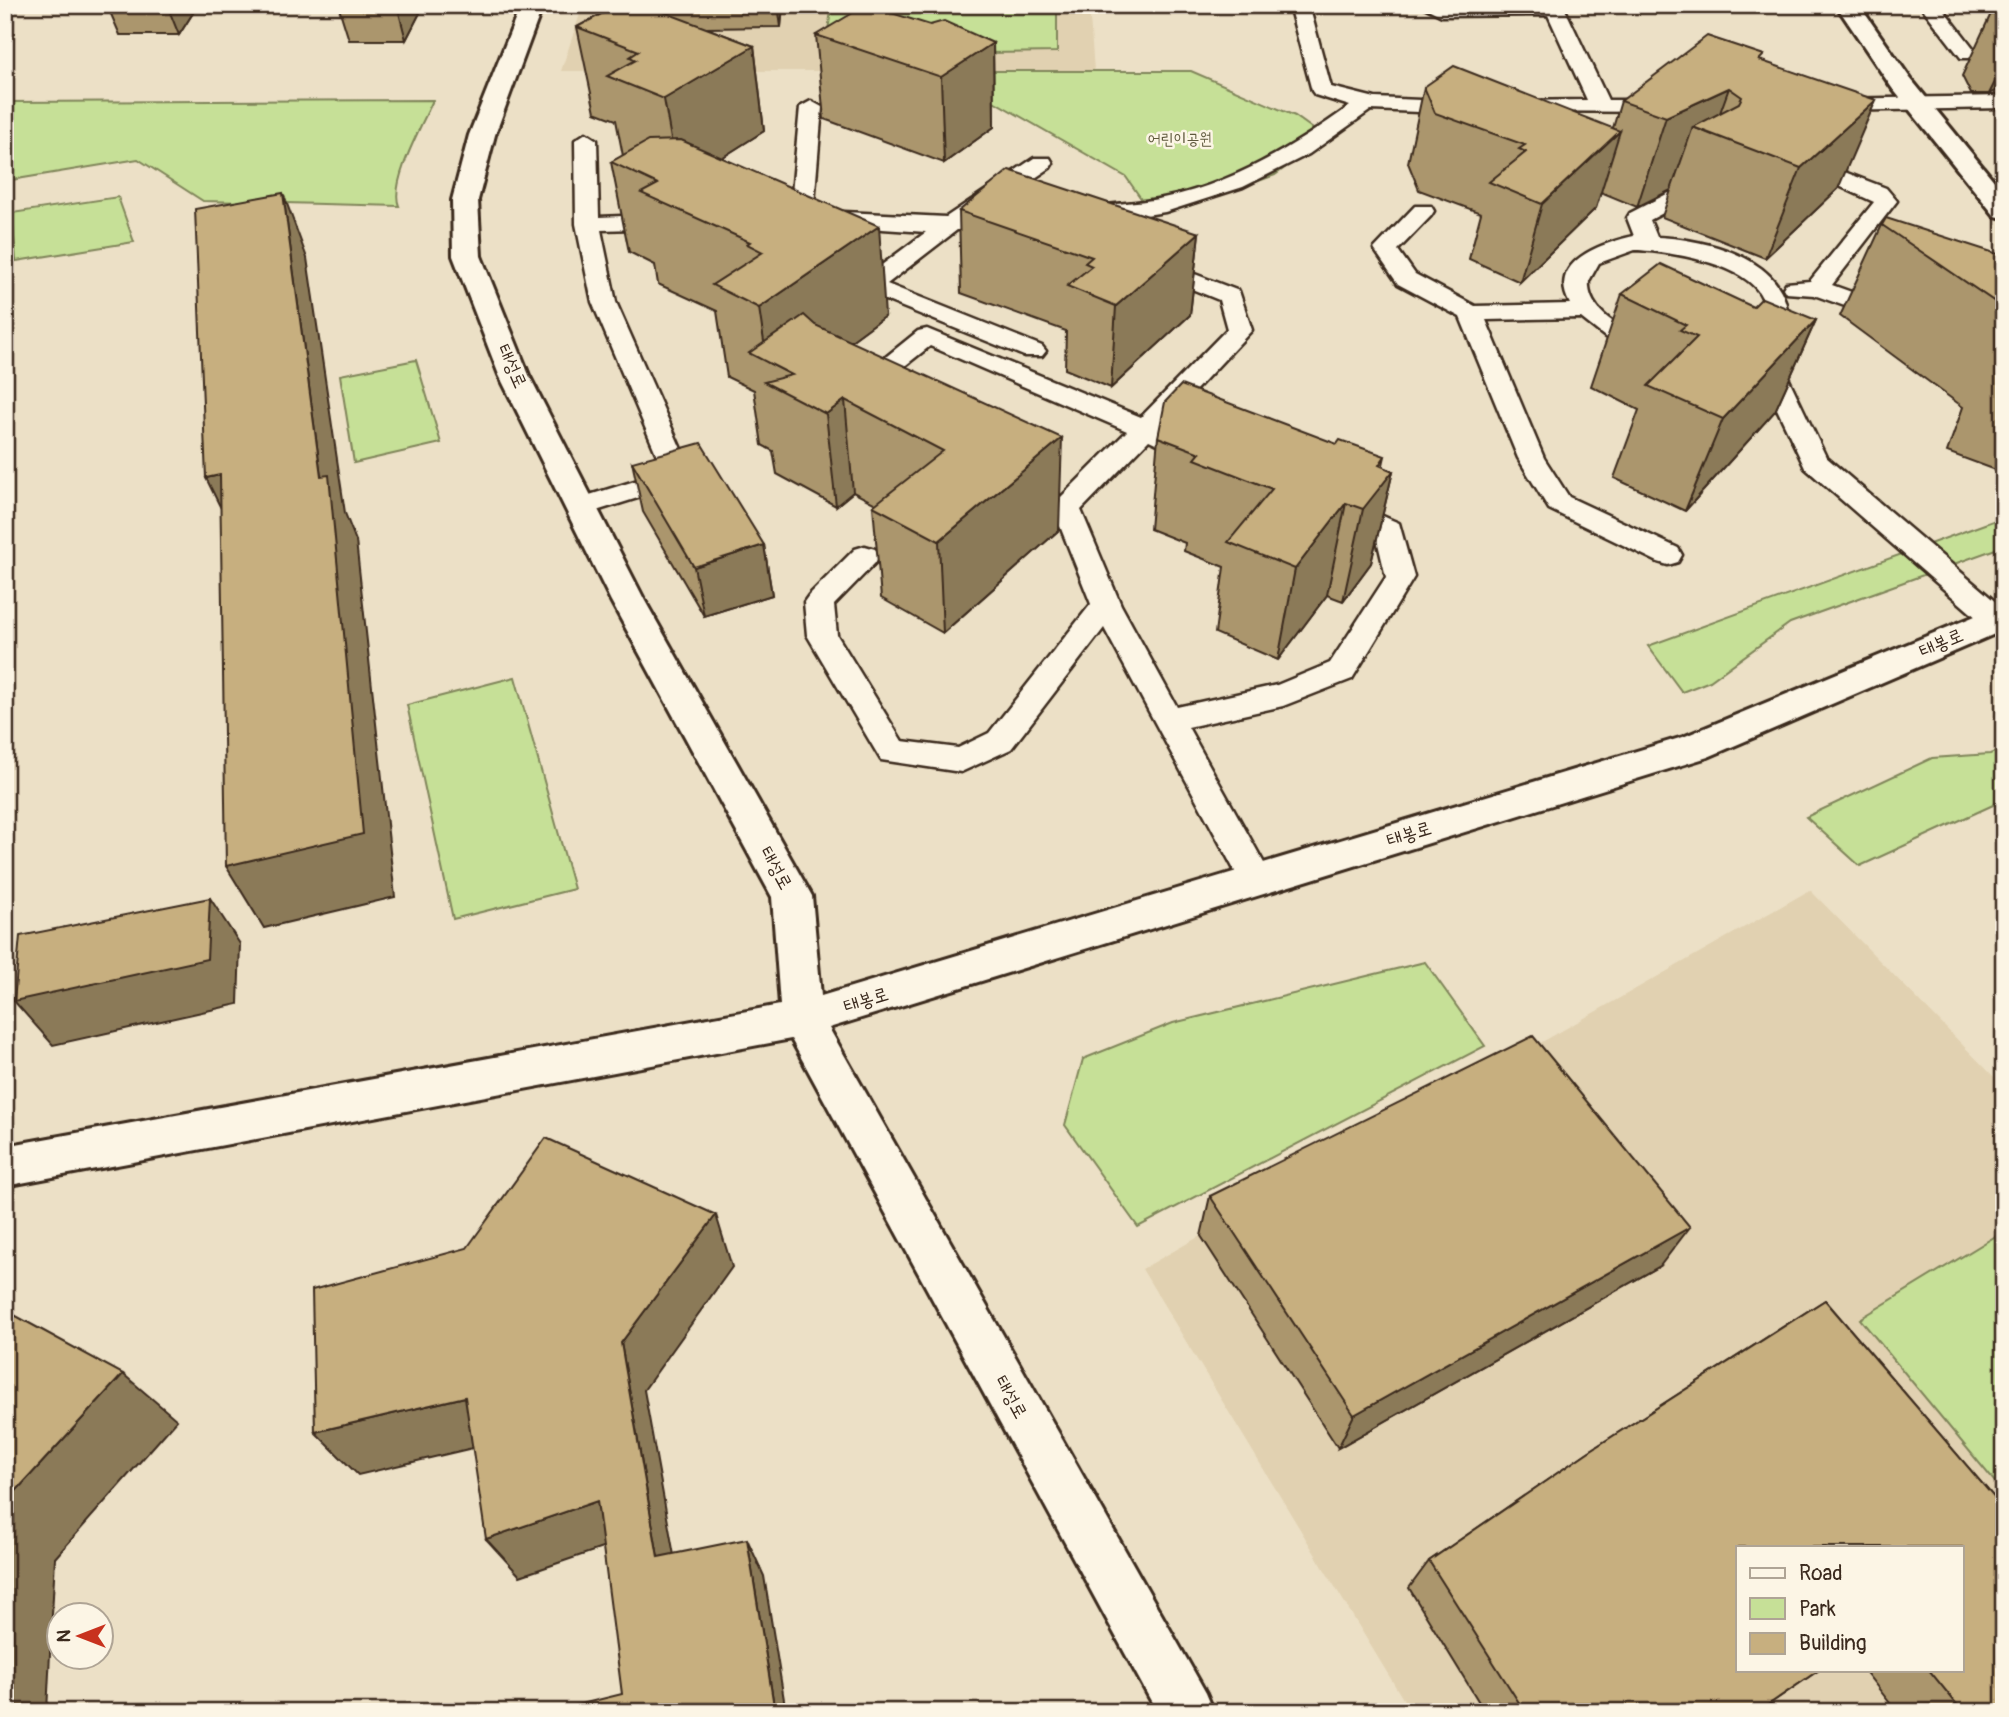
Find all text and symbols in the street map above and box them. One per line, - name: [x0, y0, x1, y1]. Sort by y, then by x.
- park label: 어린이공원: [1148, 129, 1212, 149]
- street label: 태성로: [492, 340, 532, 392]
- street label: 태봉로: [1915, 623, 1967, 663]
- street label: 태봉로: [1384, 816, 1434, 852]
- street label: 태성로: [754, 842, 798, 894]
- street label: 태봉로: [841, 982, 891, 1018]
- street label: 태성로: [989, 1371, 1033, 1423]
- legend: [1736, 1546, 1964, 1672]
- text: Road: [1799, 1560, 1843, 1587]
- text: Park: [1799, 1596, 1836, 1623]
- north arrow: [46, 1602, 116, 1672]
- text: N: [52, 1629, 76, 1642]
- text: Building: [1799, 1630, 1866, 1657]

